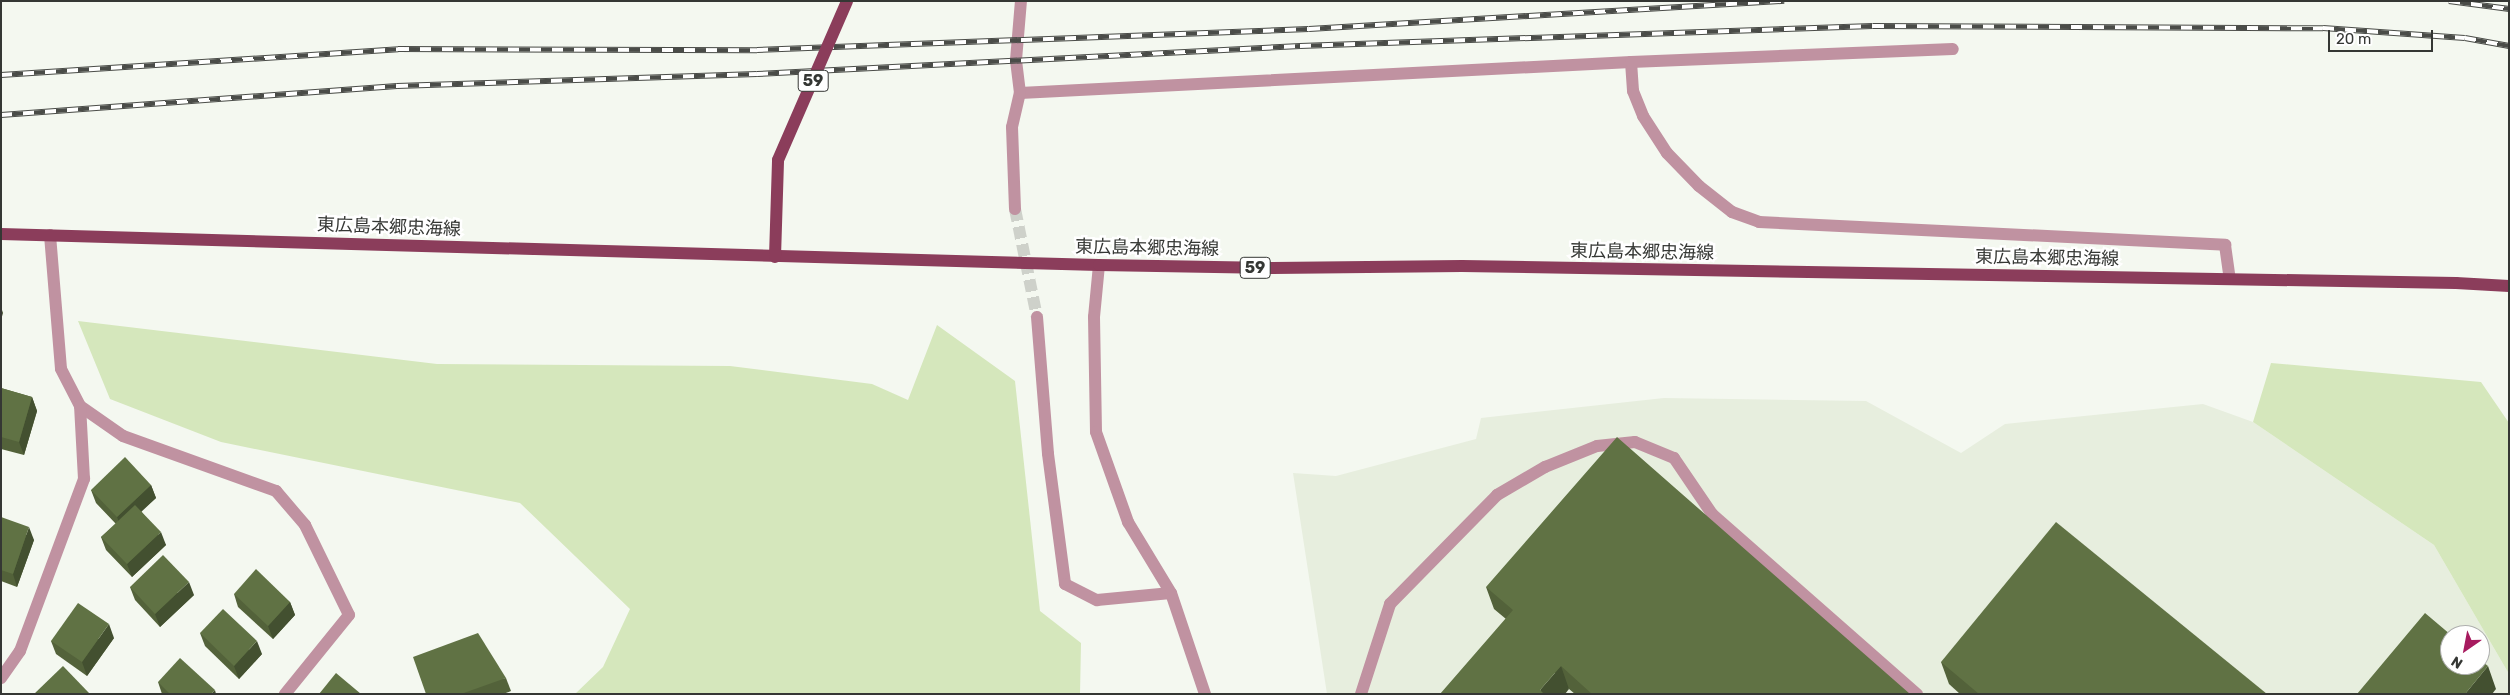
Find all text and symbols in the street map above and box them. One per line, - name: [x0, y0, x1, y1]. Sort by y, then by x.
- scale bar: [2330, 20, 2435, 52]
- text: 20 m: [2336, 30, 2371, 48]
- road number: 59: [797, 68, 829, 94]
- street label: 東広島本郷忠海線: [317, 214, 461, 240]
- street label: 東広島本郷忠海線: [1075, 236, 1219, 260]
- street label: 東広島本郷忠海線: [1570, 240, 1714, 264]
- street label: 東広島本郷忠海線: [1975, 246, 2119, 270]
- road number: 59: [1239, 254, 1271, 282]
- north arrow: [2440, 625, 2490, 675]
- text: N: [2448, 652, 2466, 672]

